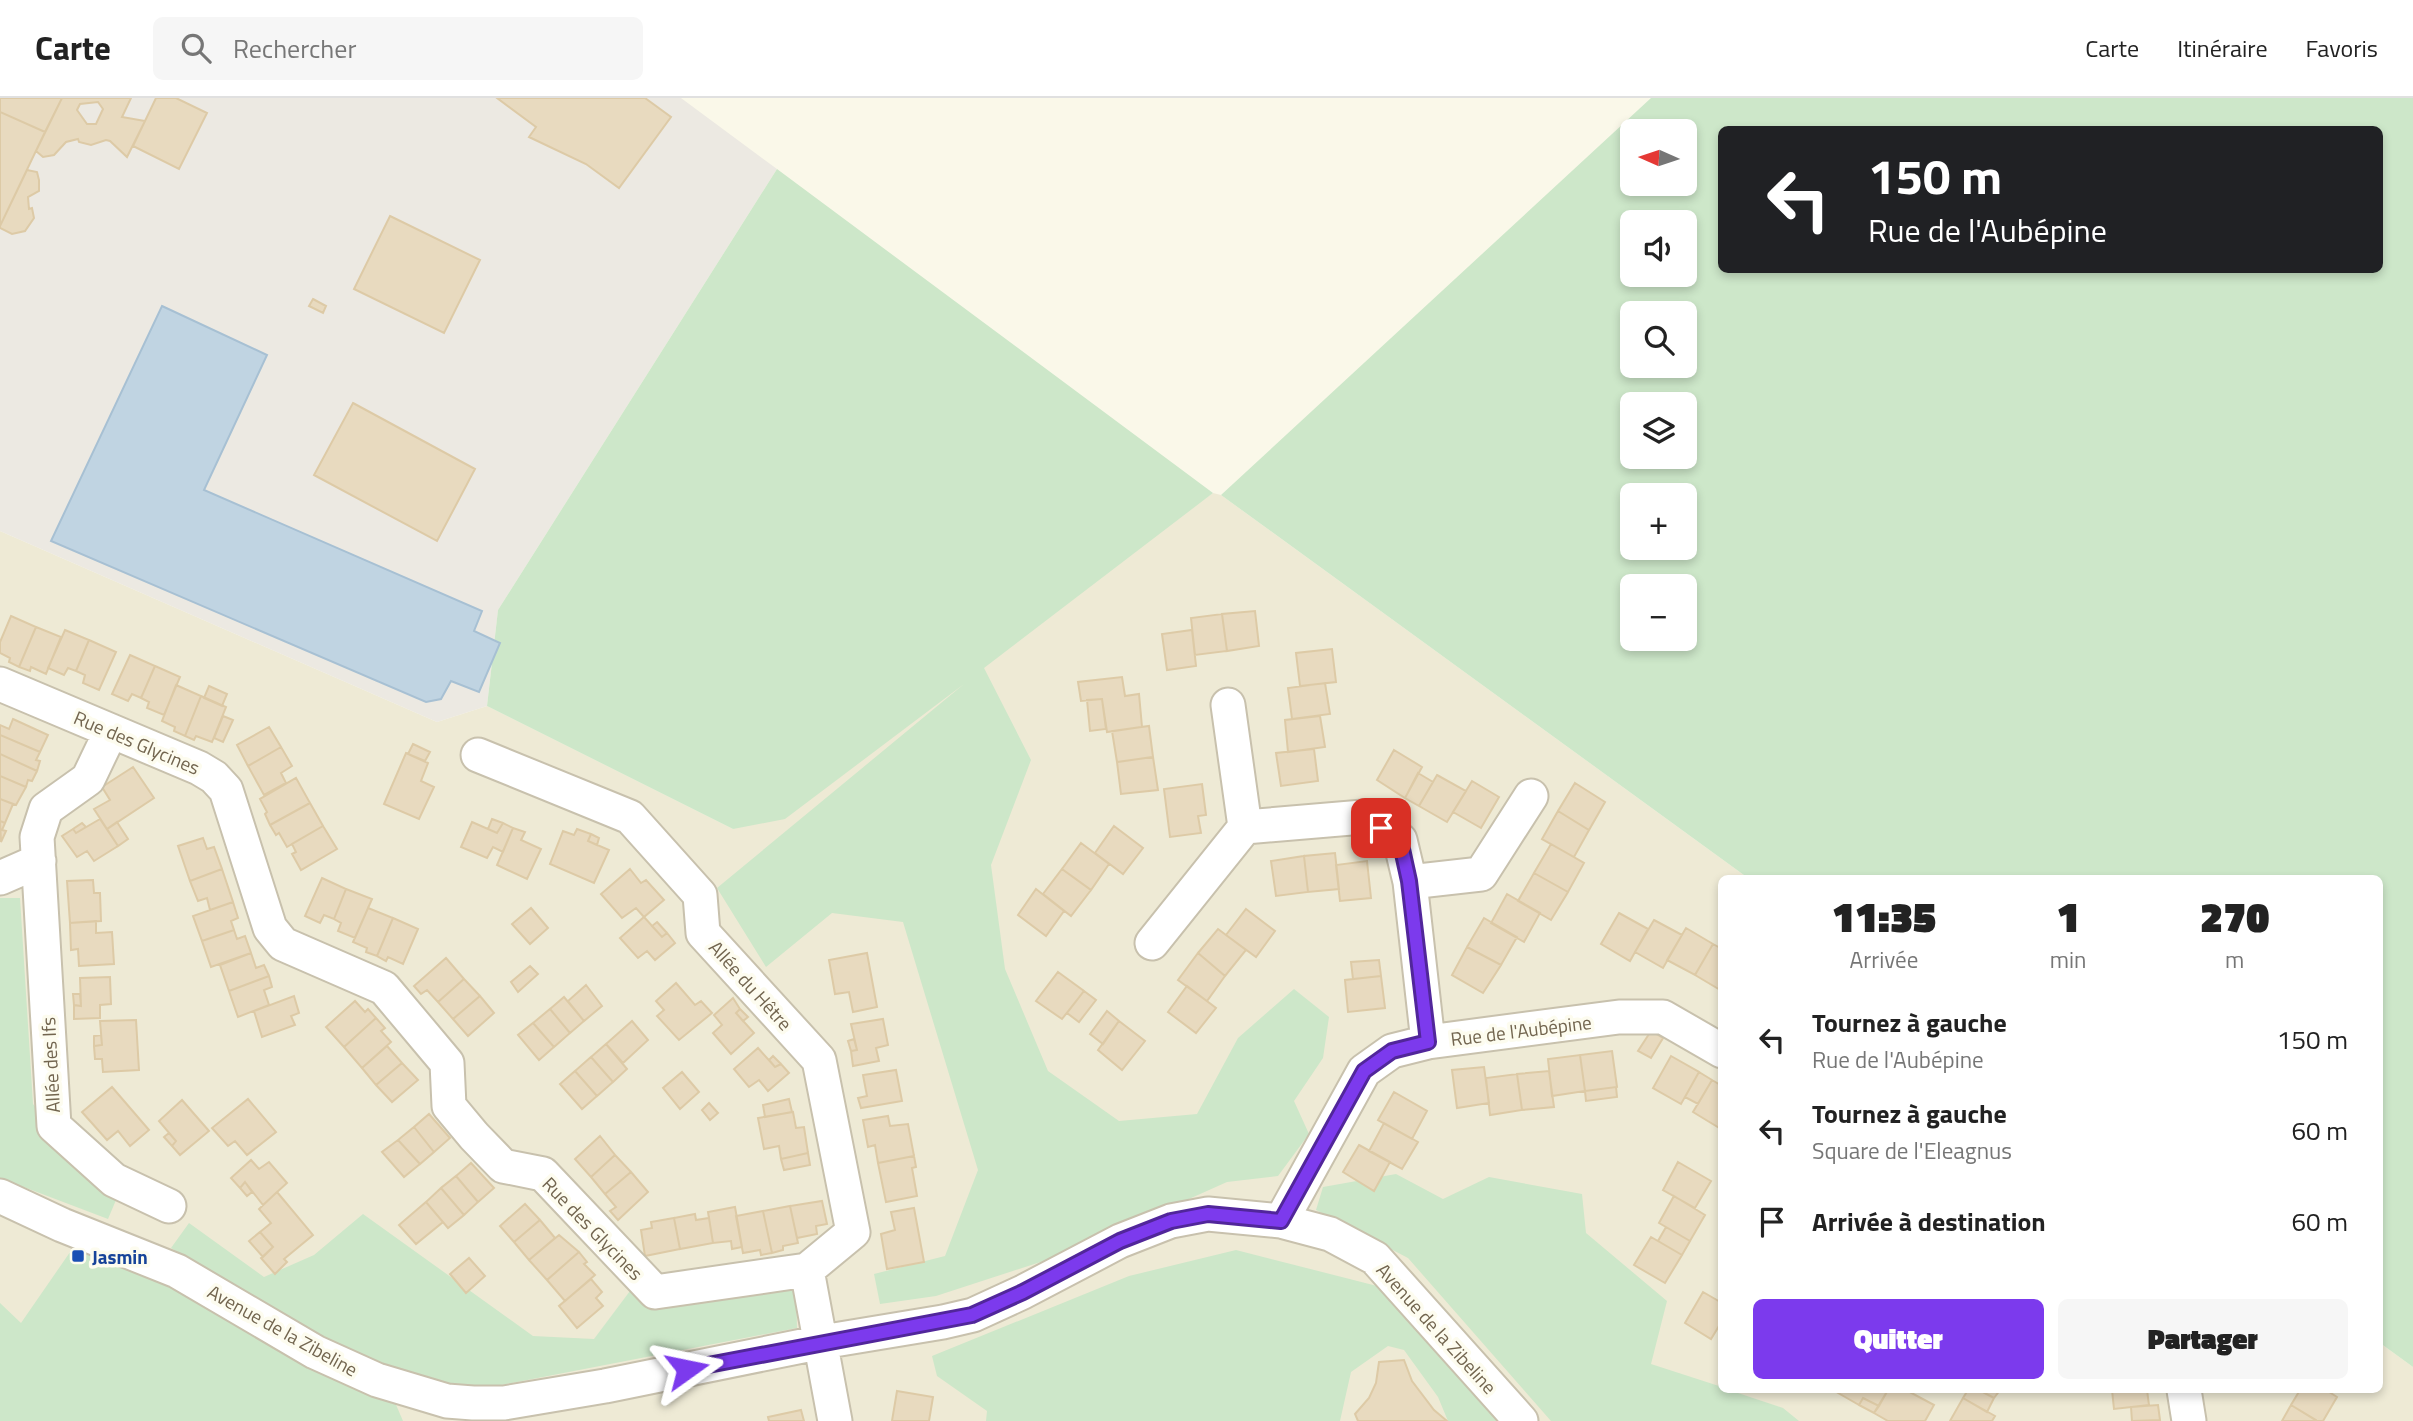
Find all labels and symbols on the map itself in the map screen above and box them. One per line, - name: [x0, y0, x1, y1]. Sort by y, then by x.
- north arrow: [1620, 119, 1698, 196]
- street label: Rue des Glycines: [69, 702, 205, 782]
- pin: [1351, 798, 1411, 858]
- street label: Allée du Hêtre: [703, 933, 799, 1037]
- street label: Rue de l'Aubépine: [1449, 1007, 1593, 1053]
- street label: Allée des Ifs: [33, 1016, 67, 1114]
- street label: Rue des Glycines: [536, 1170, 650, 1287]
- place label: Jasmin: [92, 1242, 148, 1271]
- marker: Jasmin: [70, 1248, 86, 1264]
- street label: Avenue de la Zibeline: [1370, 1256, 1504, 1400]
- street label: Avenue de la Zibeline: [203, 1277, 363, 1383]
- position arrow: [650, 1332, 724, 1406]

